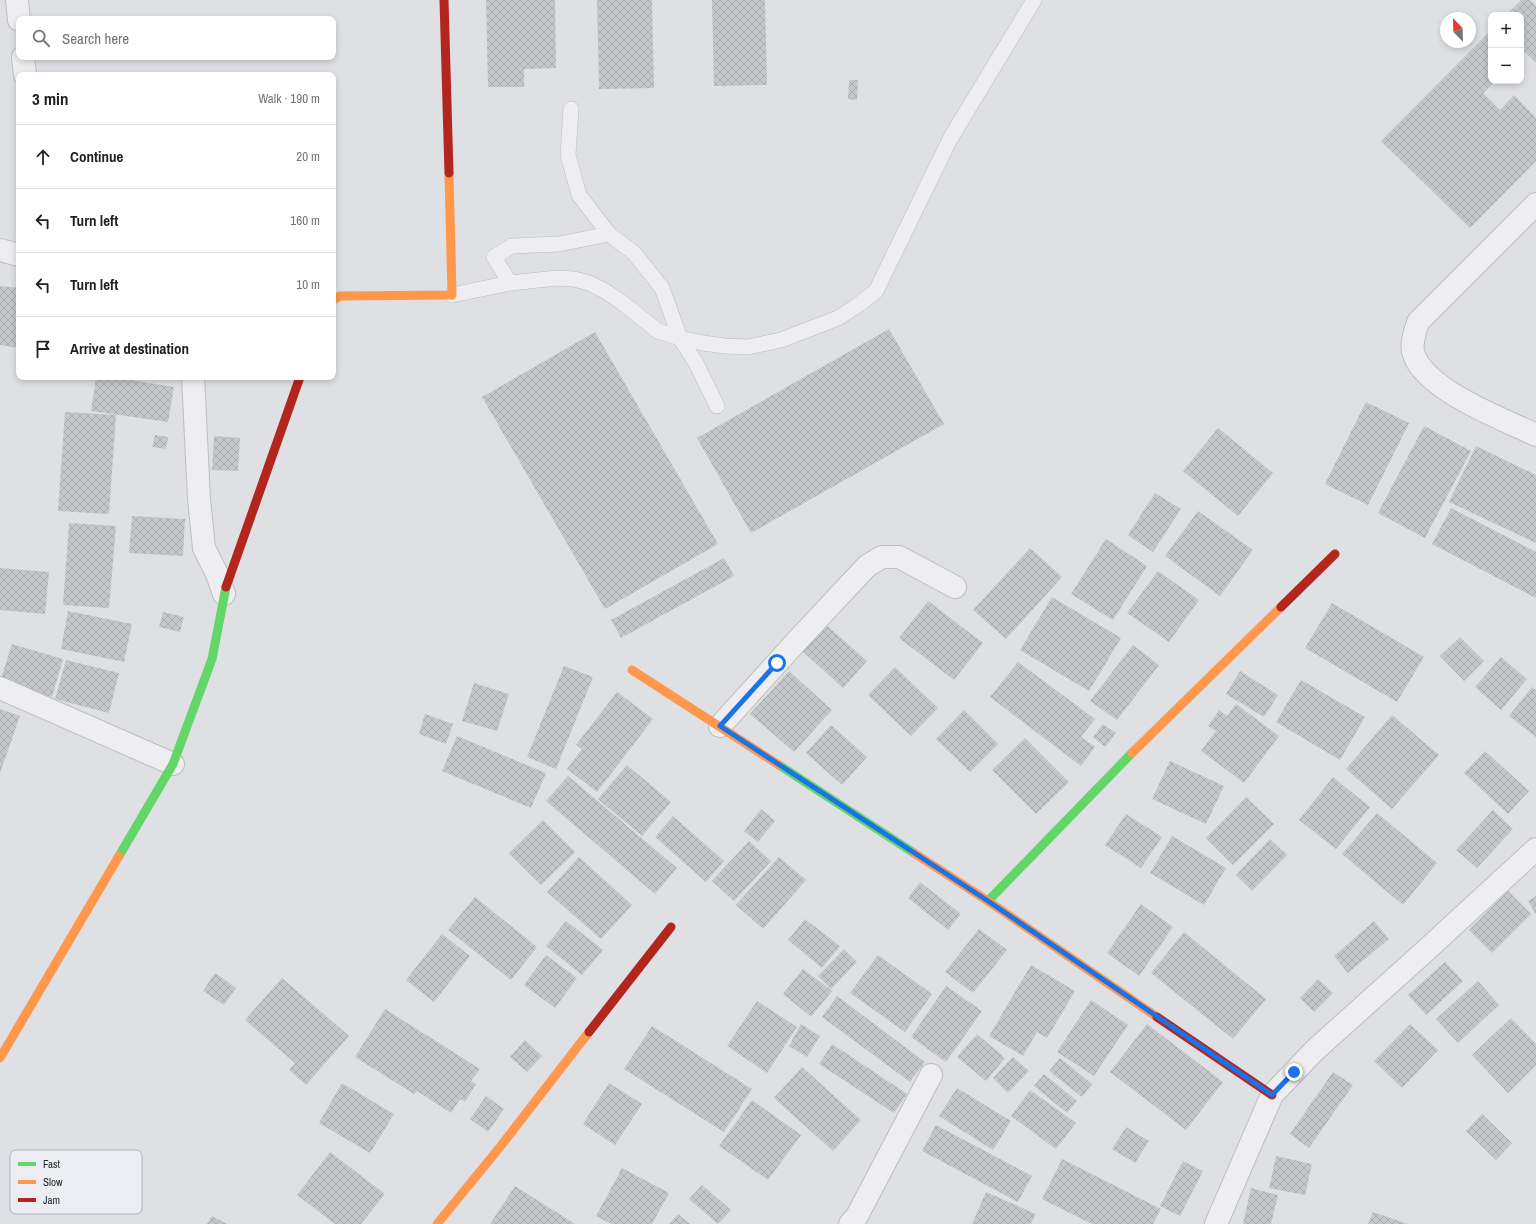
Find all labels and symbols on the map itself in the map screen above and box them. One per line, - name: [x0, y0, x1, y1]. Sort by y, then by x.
- north arrow: [1440, 12, 1476, 48]
- route start: [768, 654, 786, 672]
- route end: [1285, 1063, 1303, 1081]
- legend: [10, 1150, 142, 1214]
- text: Fast: [43, 1157, 61, 1171]
- text: Slow: [43, 1175, 63, 1189]
- text: Jam: [43, 1193, 60, 1207]

